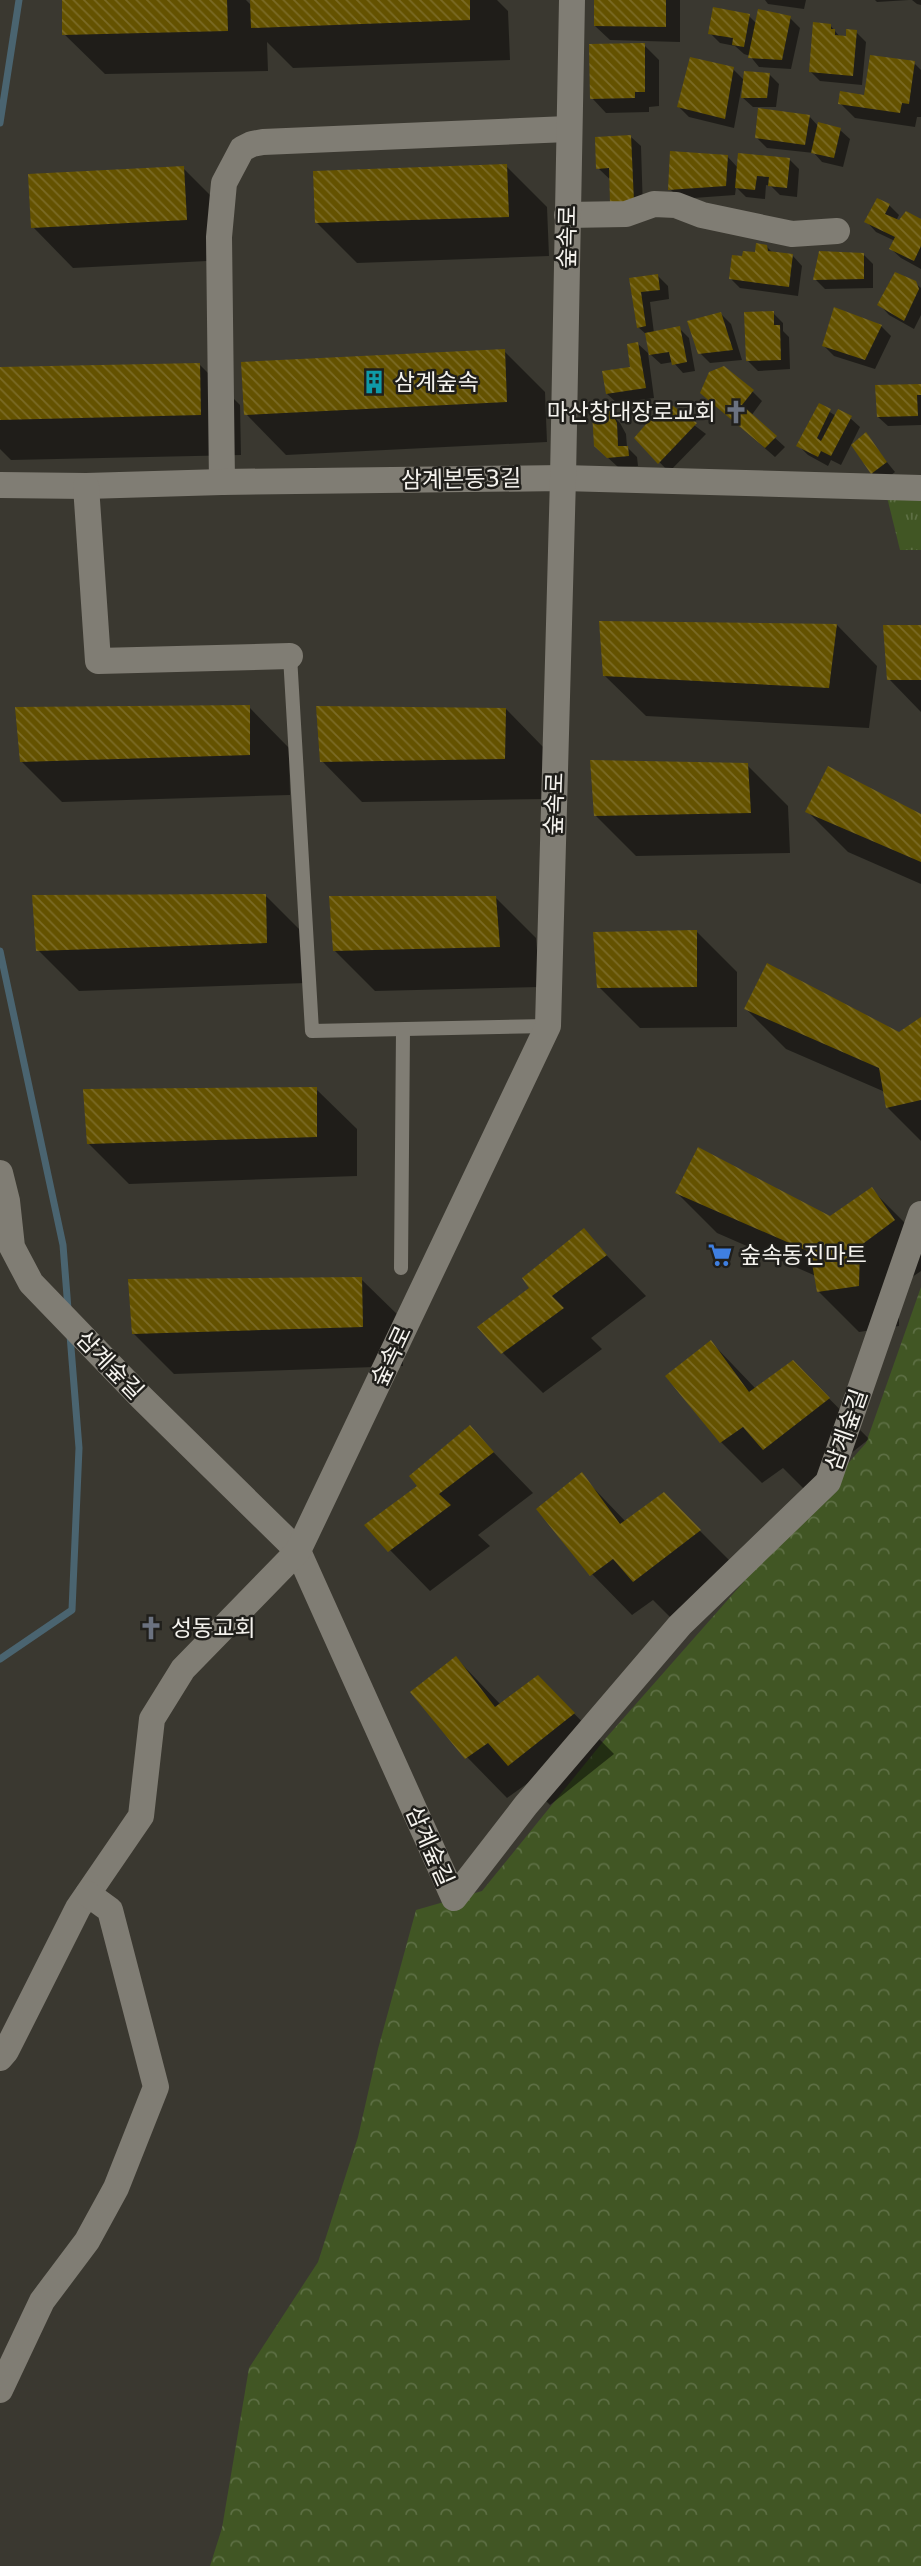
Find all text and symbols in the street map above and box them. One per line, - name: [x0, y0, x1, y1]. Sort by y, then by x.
- street label: 숲속로: [553, 205, 581, 269]
- building icon: 삼계숲속: [360, 368, 388, 396]
- place label: 삼계숲속: [394, 369, 479, 395]
- church icon: 마산창대장로교회: [722, 398, 750, 426]
- place label: 마산창대장로교회: [547, 399, 716, 425]
- street label: 삼계본동3길: [401, 465, 521, 493]
- street label: 숲속로: [540, 772, 568, 836]
- supermarket icon: 숲속동진마트: [706, 1241, 734, 1269]
- place label: 숲속동진마트: [740, 1242, 867, 1268]
- street label: 숲속로: [366, 1322, 416, 1390]
- street label: 삼계숲길: [71, 1326, 149, 1404]
- street label: 삼계숲길: [820, 1386, 872, 1474]
- church icon: 성동교회: [137, 1614, 165, 1642]
- place label: 성동교회: [171, 1615, 256, 1641]
- street label: 삼계숲길: [401, 1802, 459, 1890]

